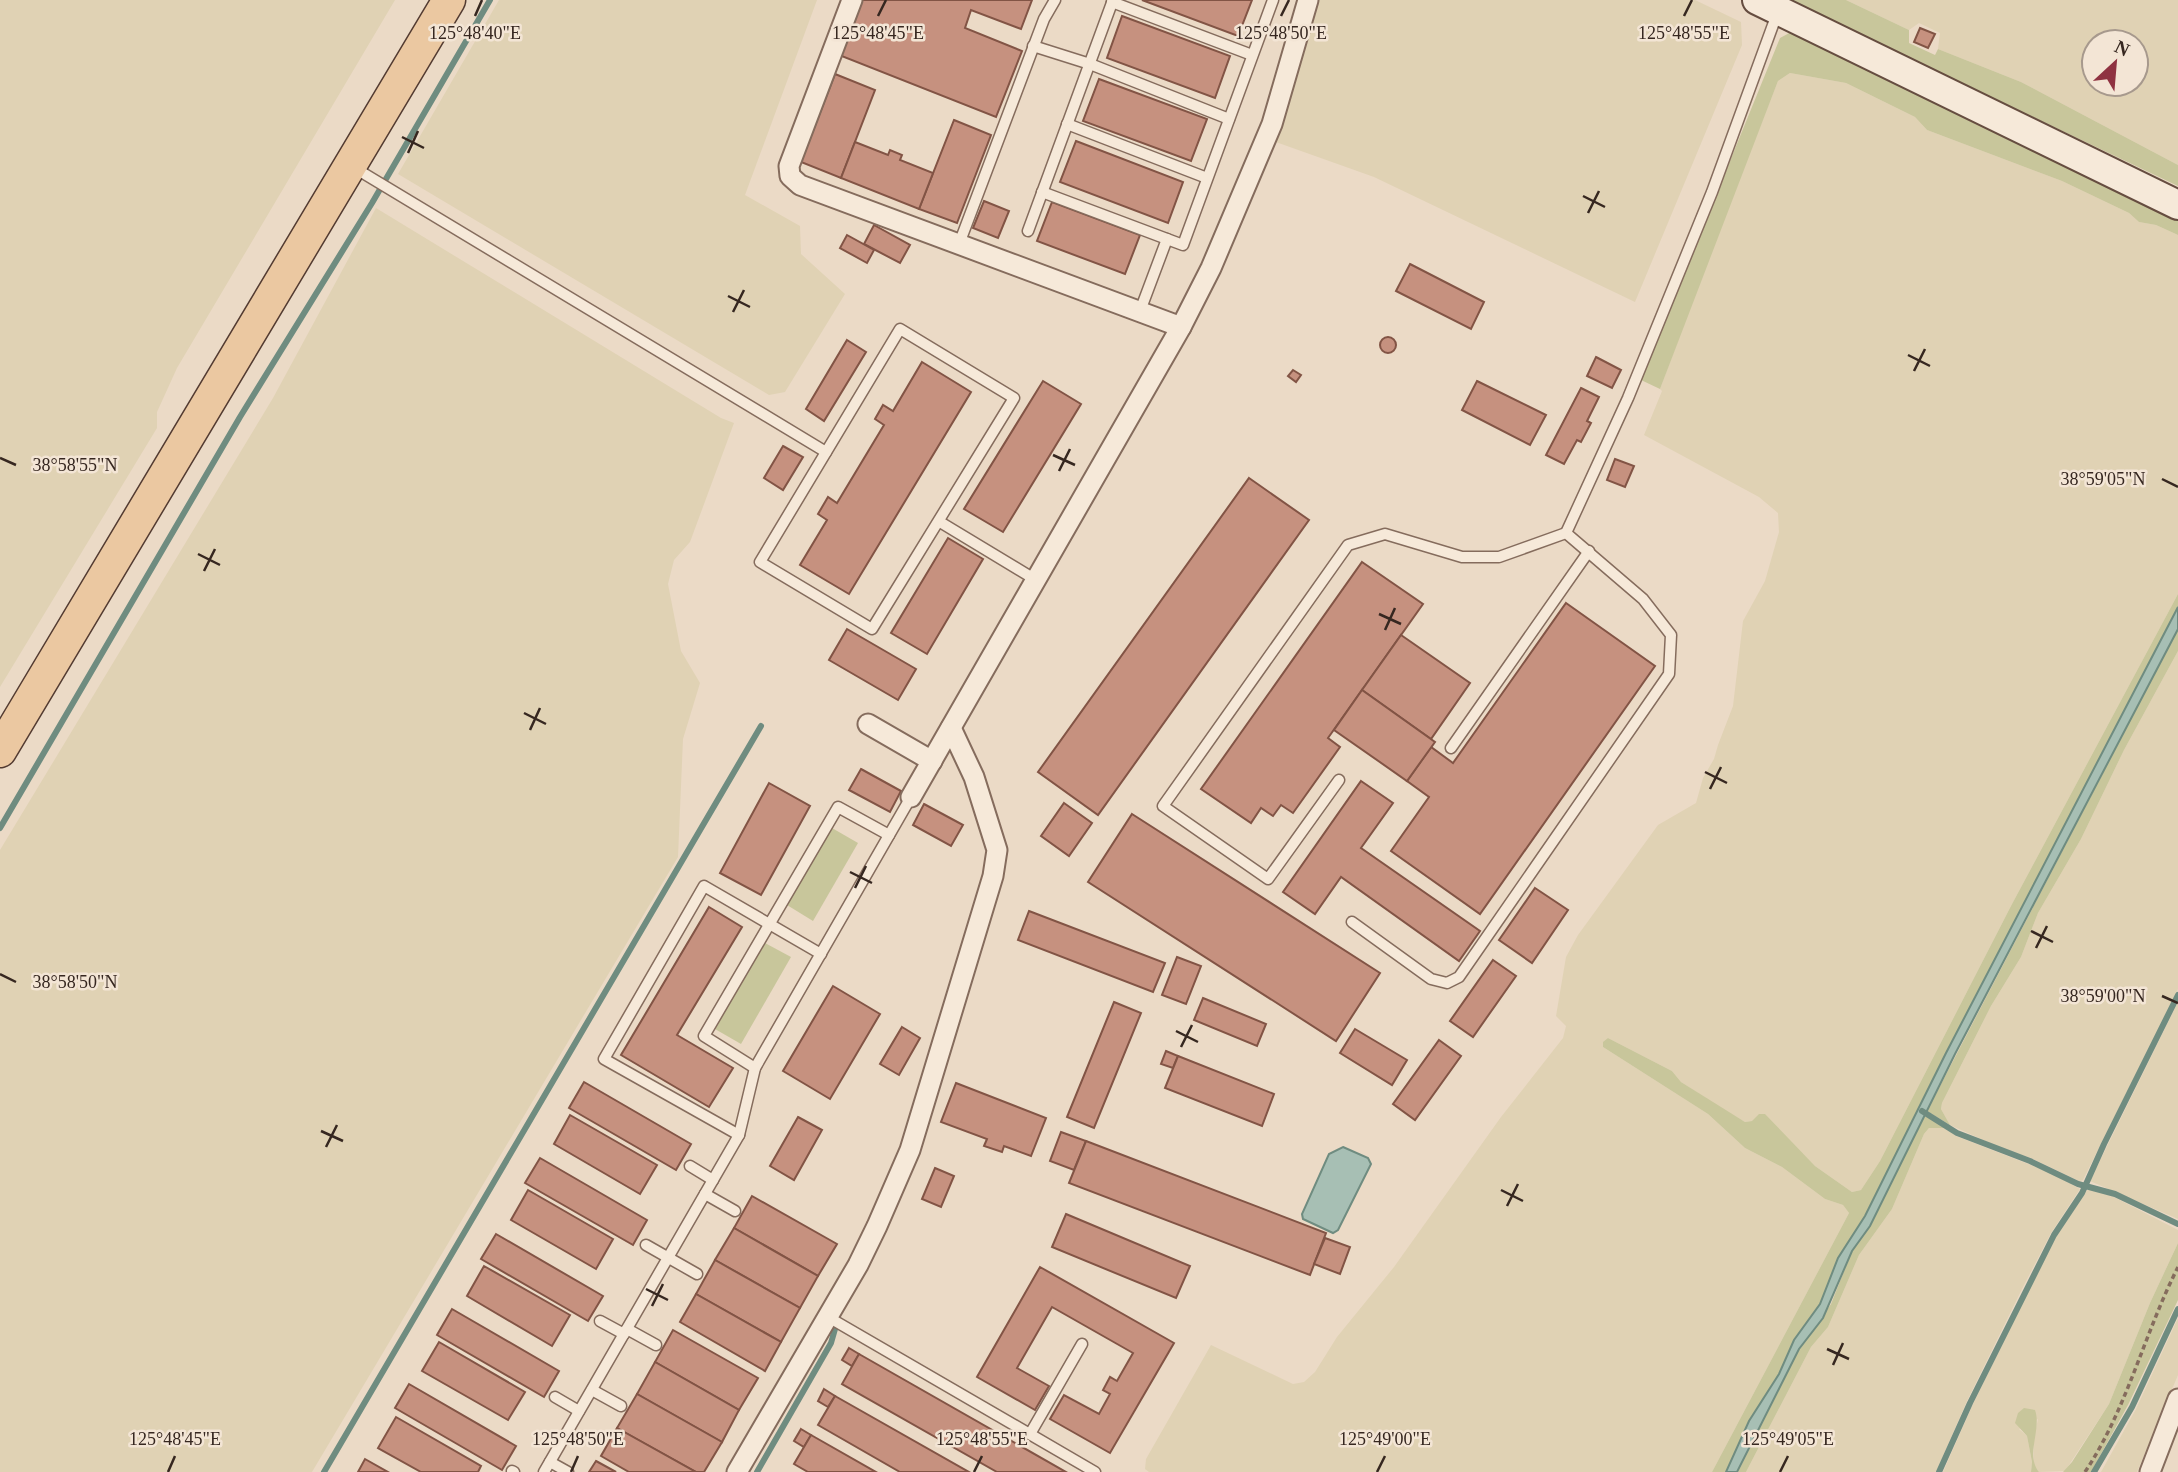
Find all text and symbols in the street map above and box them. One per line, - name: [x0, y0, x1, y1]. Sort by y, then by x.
- text: 125°48'40"E: [429, 23, 521, 43]
- text: 125°48'45"E: [832, 23, 924, 43]
- text: 125°48'50"E: [1235, 23, 1327, 43]
- text: 125°48'55"E: [1638, 23, 1730, 43]
- north arrow: [2080, 28, 2150, 98]
- text: N: [2111, 36, 2133, 61]
- text: 38°58'55"N: [33, 455, 117, 475]
- text: 38°59'05"N: [2061, 469, 2145, 489]
- text: 38°58'50"N: [33, 972, 117, 992]
- text: 38°59'00"N: [2061, 986, 2145, 1006]
- text: 125°48'45"E: [129, 1429, 221, 1449]
- text: 125°48'50"E: [532, 1429, 624, 1449]
- text: 125°48'55"E: [936, 1429, 1028, 1449]
- text: 125°49'00"E: [1339, 1429, 1431, 1449]
- text: 125°49'05"E: [1742, 1429, 1834, 1449]

